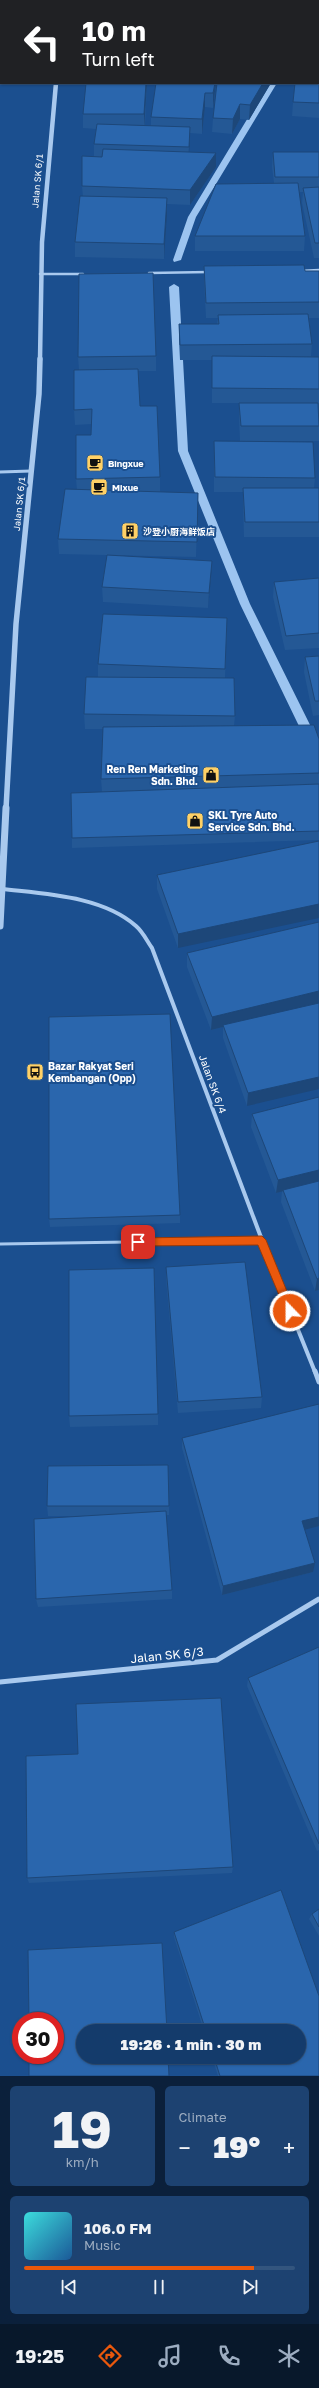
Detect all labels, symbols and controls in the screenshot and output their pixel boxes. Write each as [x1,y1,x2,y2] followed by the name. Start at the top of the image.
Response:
[82,14,146,47] text: 10 m
[16,16,68,68] icon: left
[82,48,155,70] text: Turn left
[29,153,45,208] street label: Jalan SK 6/1
[85,453,105,473] cafe icon: Bingxue
[108,458,144,469] place label: Bingxue
[11,476,27,532] street label: Jalan SK 6/1
[89,477,109,497] cafe icon: Mixue
[112,482,139,493] place label: Mixue
[120,521,140,541] building icon: 沙登小厨海鲜饭店
[143,526,215,537] place label: 沙登小厨海鲜饭店
[107,763,198,787] place label: Ren Ren Marketing Sdn. Bhd.
[201,765,221,785] shop icon: Ren Ren Marketing Sdn. Bhd.
[208,809,295,833] place label: SKL Tyre Auto Service Sdn. Bhd.
[185,811,205,831] shop icon: SKL Tyre Auto Service Sdn. Bhd.
[197,1053,229,1115] street label: Jalan SK 6/4
[48,1060,136,1084] place label: Bazar Rakyat Seri Kembangan (Opp)
[25,1062,45,1082] bus stop icon: Bazar Rakyat Seri Kembangan (Opp)
[121,1225,155,1259] pin
[127,1231,149,1253] icon: arrive
[269,1290,311,1332] position arrow
[130,1644,204,1666] street label: Jalan SK 6/3
[12,2012,64,2064] speed limit sign: 30
[121,2035,261,2053] text: 19:26 · 1 min · 30 m
[52,2097,112,2159] text: 19
[179,2109,226,2125] text: Climate
[213,2129,260,2165] text: 19°
[179,2134,191,2161] text: −
[283,2134,295,2161] text: +
[66,2154,99,2170] text: km/h
[84,2219,152,2237] text: 106.0 FM
[84,2237,121,2253] text: Music
[58,2276,80,2298] icon: previous
[148,2276,170,2298] icon: pause
[239,2276,261,2298] icon: next
[96,2342,124,2370] icon: directions
[156,2342,184,2370] icon: music
[215,2342,243,2370] icon: phone
[275,2342,303,2370] icon: climate
[16,2345,64,2367] text: 19:25

